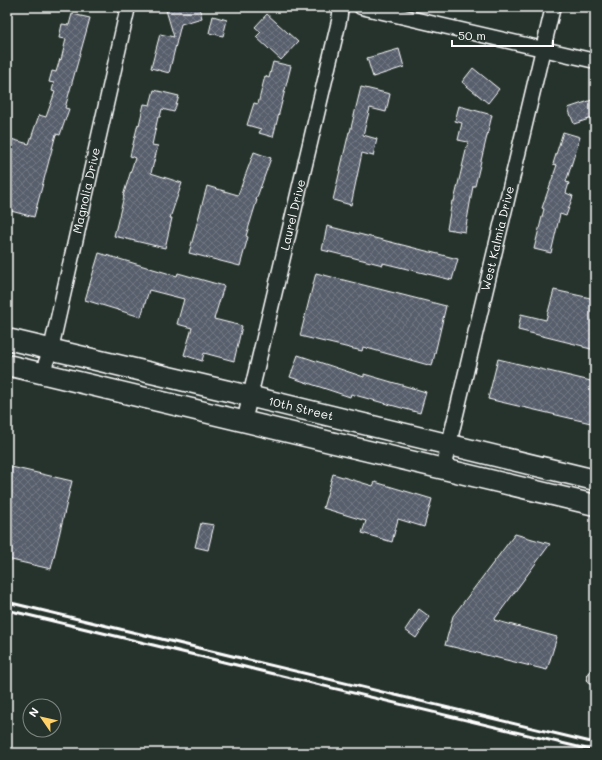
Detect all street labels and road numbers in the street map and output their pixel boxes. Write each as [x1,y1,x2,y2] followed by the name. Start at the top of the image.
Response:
[68,146,103,235] street label: Magnolia Drive
[276,177,308,252] street label: Laurel Drive
[477,184,517,292] street label: West Kalmia Drive
[267,392,335,423] street label: 10th Street

